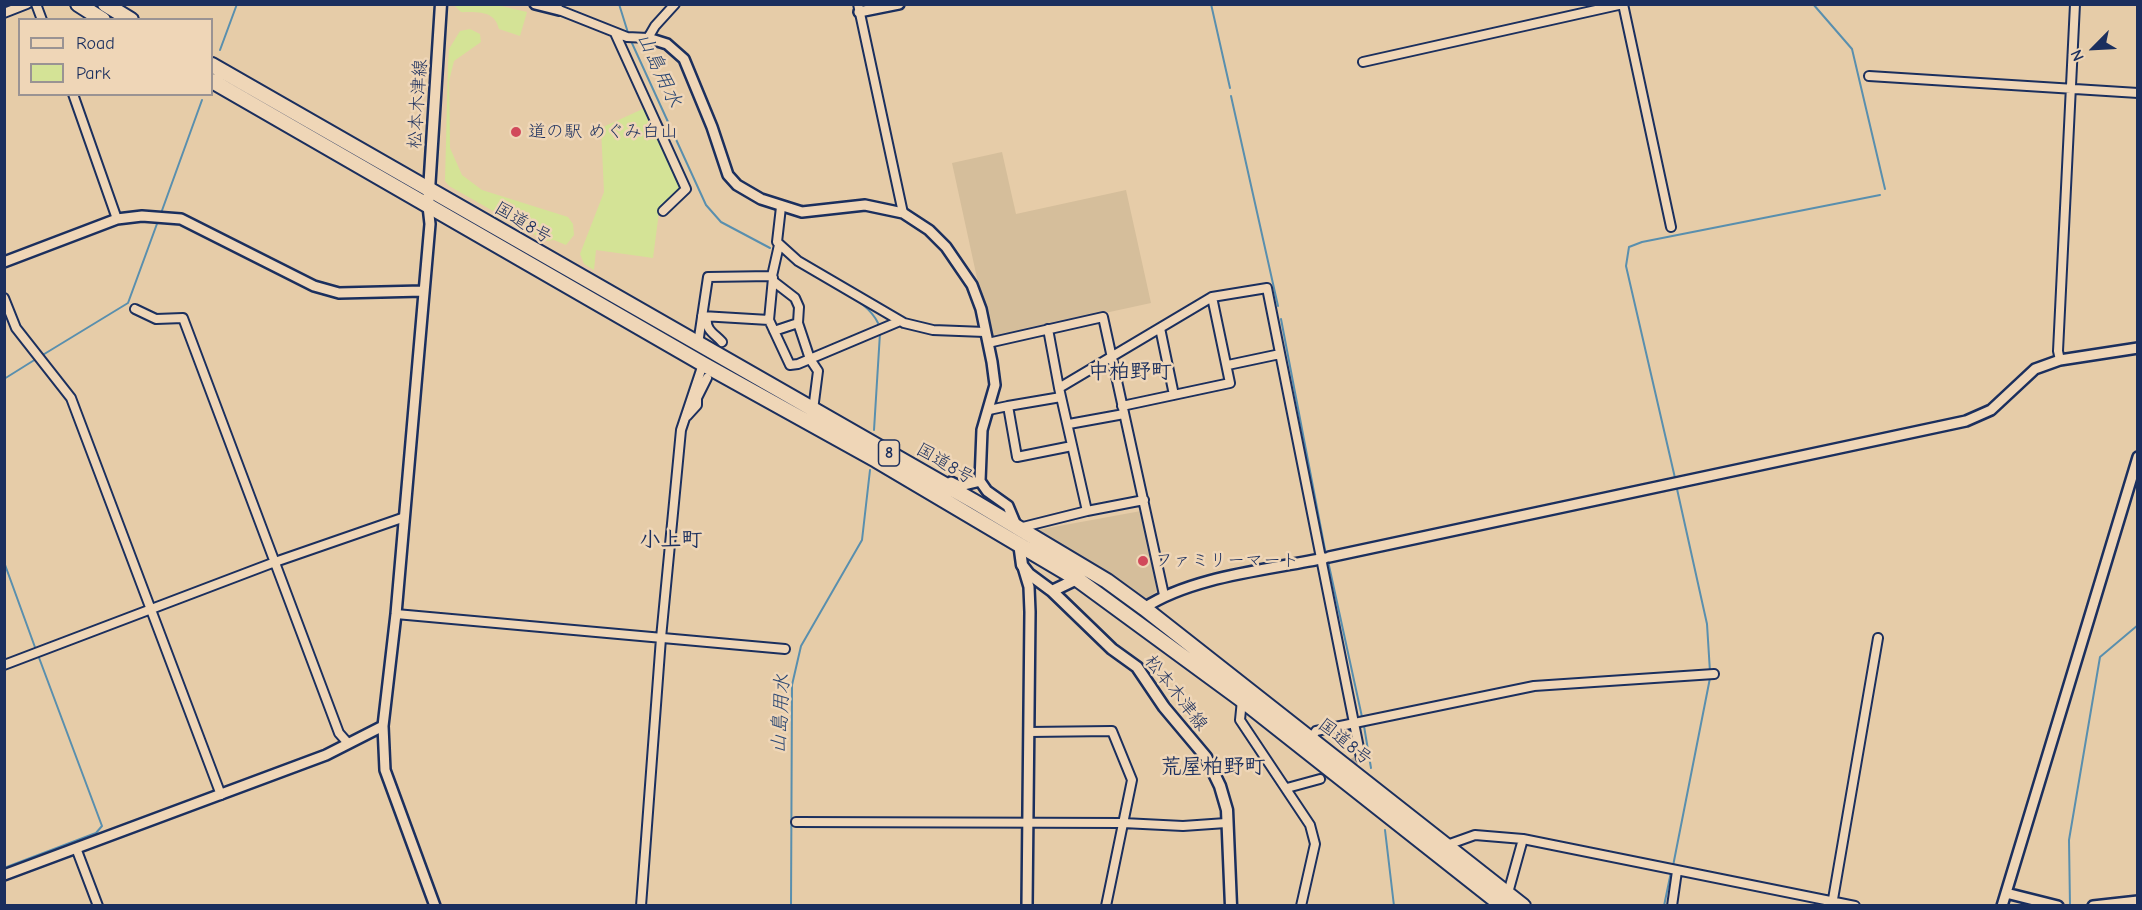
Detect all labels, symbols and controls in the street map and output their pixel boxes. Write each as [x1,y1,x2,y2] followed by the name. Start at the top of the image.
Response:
[18,18,213,96] legend
[2064,18,2124,78] north arrow
[631,29,687,111] water label: 山島用水
[76,33,115,54] text: Road
[2067,47,2088,64] text: N
[404,58,432,150] street label: 松本木津線
[76,63,110,84] text: Park
[528,121,678,143] place label: 道の駅 めぐみ白山
[509,125,523,139] marker: 道の駅 めぐみ白山
[490,197,556,249] street label: 国道8号
[1088,359,1172,385] district label: 中柏野町
[912,439,978,489] street label: 国道8号
[878,440,900,466] road number: 8
[640,527,702,553] district label: 小上町
[1155,550,1299,572] place label: ファミリーマート
[1136,554,1150,568] marker: ファミリーマート
[1140,651,1212,735] street label: 松本木津線
[767,673,795,755] water label: 山島用水
[1313,714,1377,770] street label: 国道8号
[1161,754,1265,780] district label: 荒屋柏野町

